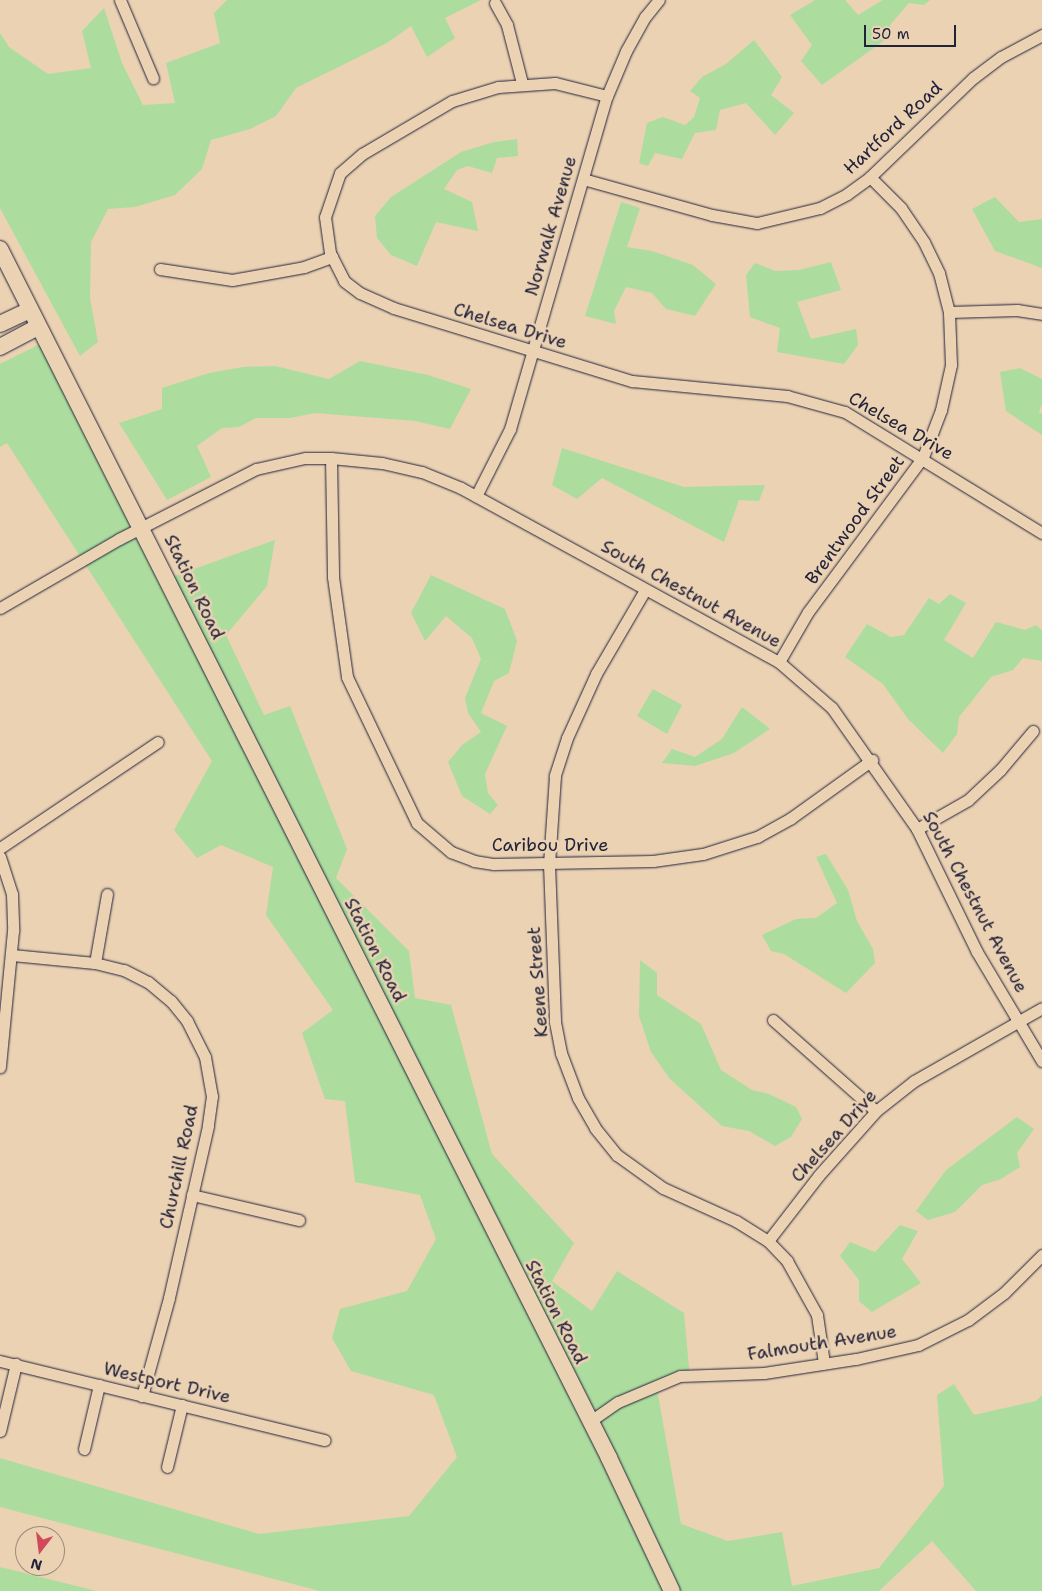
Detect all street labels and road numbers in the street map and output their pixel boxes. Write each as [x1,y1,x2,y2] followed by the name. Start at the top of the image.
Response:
[839,77,947,179] street label: Hartford Road
[521,154,581,298] street label: Norwalk Avenue
[451,299,569,353] street label: Chelsea Drive
[845,387,957,465] street label: Chelsea Drive
[801,451,909,589] street label: Brentwood Street
[159,531,229,643] street label: Station Road
[597,535,785,653] street label: South Chestnut Avenue
[918,808,1032,996] street label: South Chestnut Avenue
[492,834,608,856] street label: Caribou Drive
[340,894,410,1006] street label: Station Road
[523,926,553,1038] street label: Keene Street
[787,1085,881,1187] street label: Chelsea Drive
[155,1103,203,1231] street label: Churchill Road
[521,1256,591,1368] street label: Station Road
[746,1321,898,1365] street label: Falmouth Avenue
[101,1358,233,1408] street label: Westport Drive

